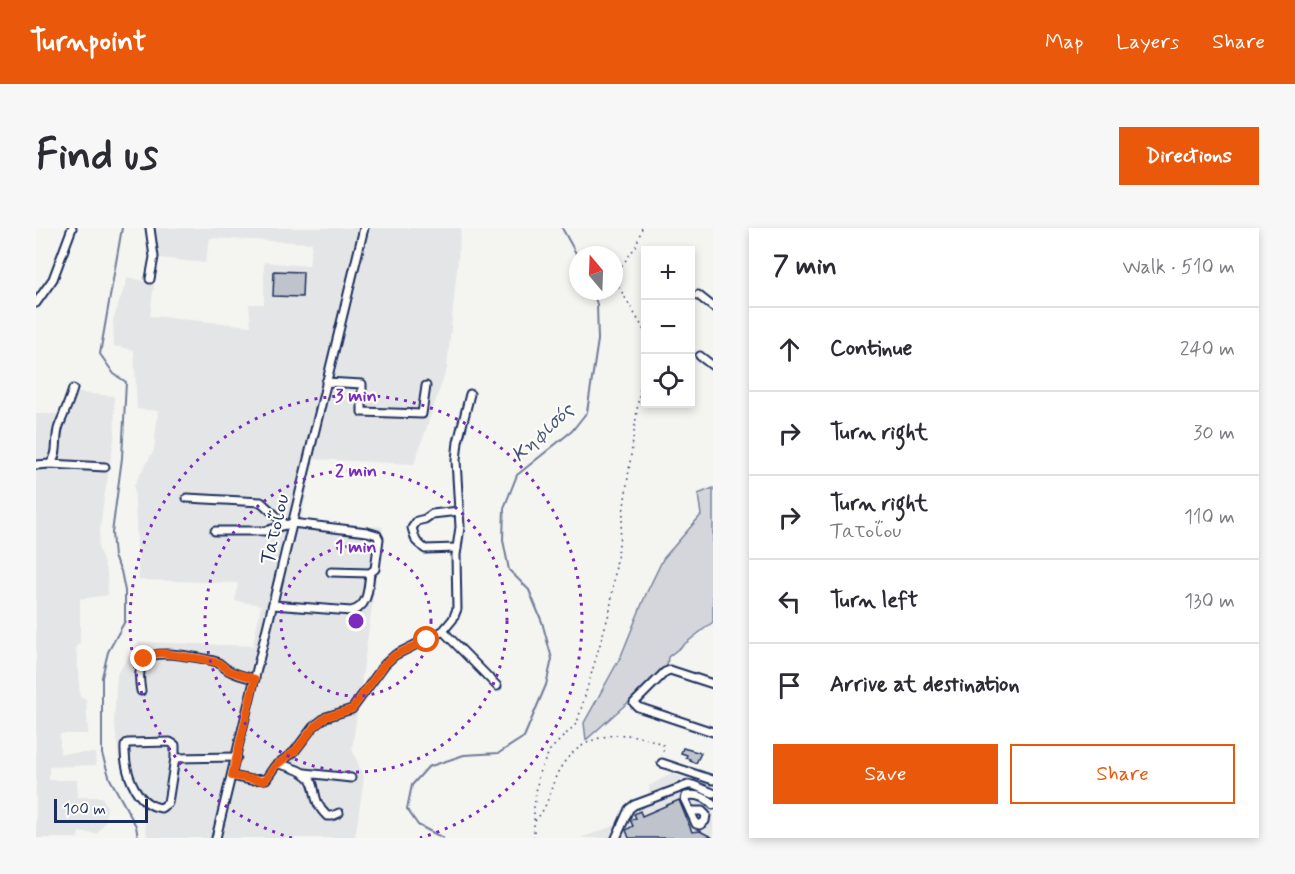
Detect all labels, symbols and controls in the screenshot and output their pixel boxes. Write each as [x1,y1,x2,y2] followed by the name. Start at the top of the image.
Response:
[30,24,146,61] text: Turnpoint
[1045,28,1083,56] text: Map
[1116,28,1179,56] text: Layers
[1212,28,1265,56] text: Share
[1119,127,1259,185] button: Directions
[36,129,158,184] text: Find us
[569,246,623,300] north arrow
[641,246,695,408] map controls
[641,246,695,300] button: +
[773,250,837,284] text: 7 min
[1122,254,1235,281] text: Walk · 510 m
[641,300,695,354] button: −
[773,333,806,366] icon: ahead
[830,335,912,363] text: Continue
[1180,336,1235,363] text: 240 m
[641,354,695,408] button: locate
[335,384,377,408] text: 3 min
[506,396,581,469] water label: Κηφισός
[773,417,806,450] icon: right
[830,419,928,447] text: Turn right
[1193,420,1235,447] text: 30 m
[335,459,377,483] text: 2 min
[830,490,928,518] text: Turn right
[254,492,297,567] street label: Τατοΐου
[773,501,806,534] icon: right
[1184,504,1235,531] text: 110 m
[830,518,901,545] text: Τατοΐου
[335,535,377,559] text: 1 min
[773,585,806,618] icon: left
[830,587,918,615] text: Turn left
[1184,588,1235,615] text: 130 m
[346,611,366,631] centre of rings
[413,626,439,652] route start
[130,645,156,671] route end
[773,669,806,702] icon: arrive
[830,671,1020,699] text: Arrive at destination
[773,744,998,804] button: Save
[1010,744,1235,804] button: Share
[54,796,148,824] scale bar
[63,799,106,820] text: 100 m

